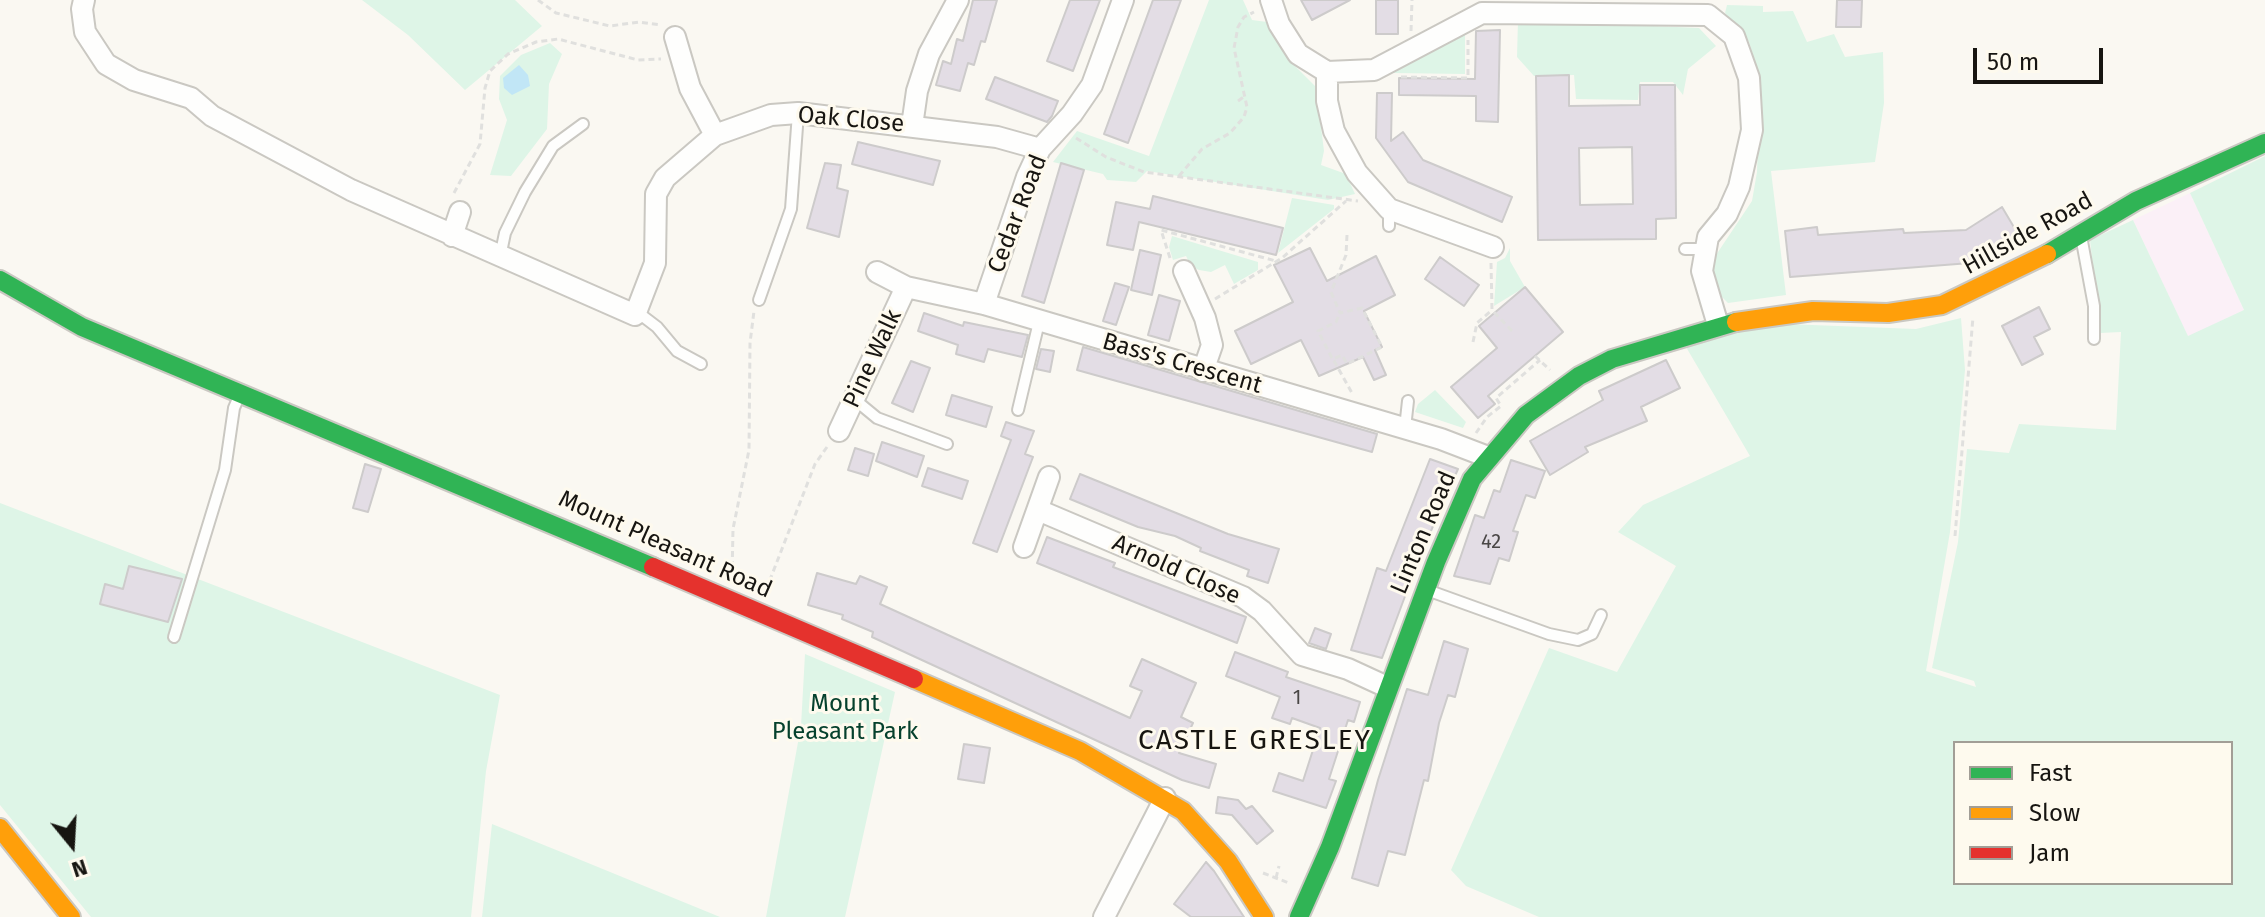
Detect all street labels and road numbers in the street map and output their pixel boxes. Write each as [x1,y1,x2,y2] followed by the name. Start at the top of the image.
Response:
[797,101,905,139] street label: Oak Close
[982,151,1054,277] street label: Cedar Road
[1958,186,2098,282] street label: Hillside Road
[838,305,908,413] street label: Pine Walk
[1099,327,1265,401] street label: Bass's Crescent
[1385,467,1463,599] street label: Linton Road
[554,485,776,605] street label: Mount Pleasant Road
[1108,529,1244,611] street label: Arnold Close

